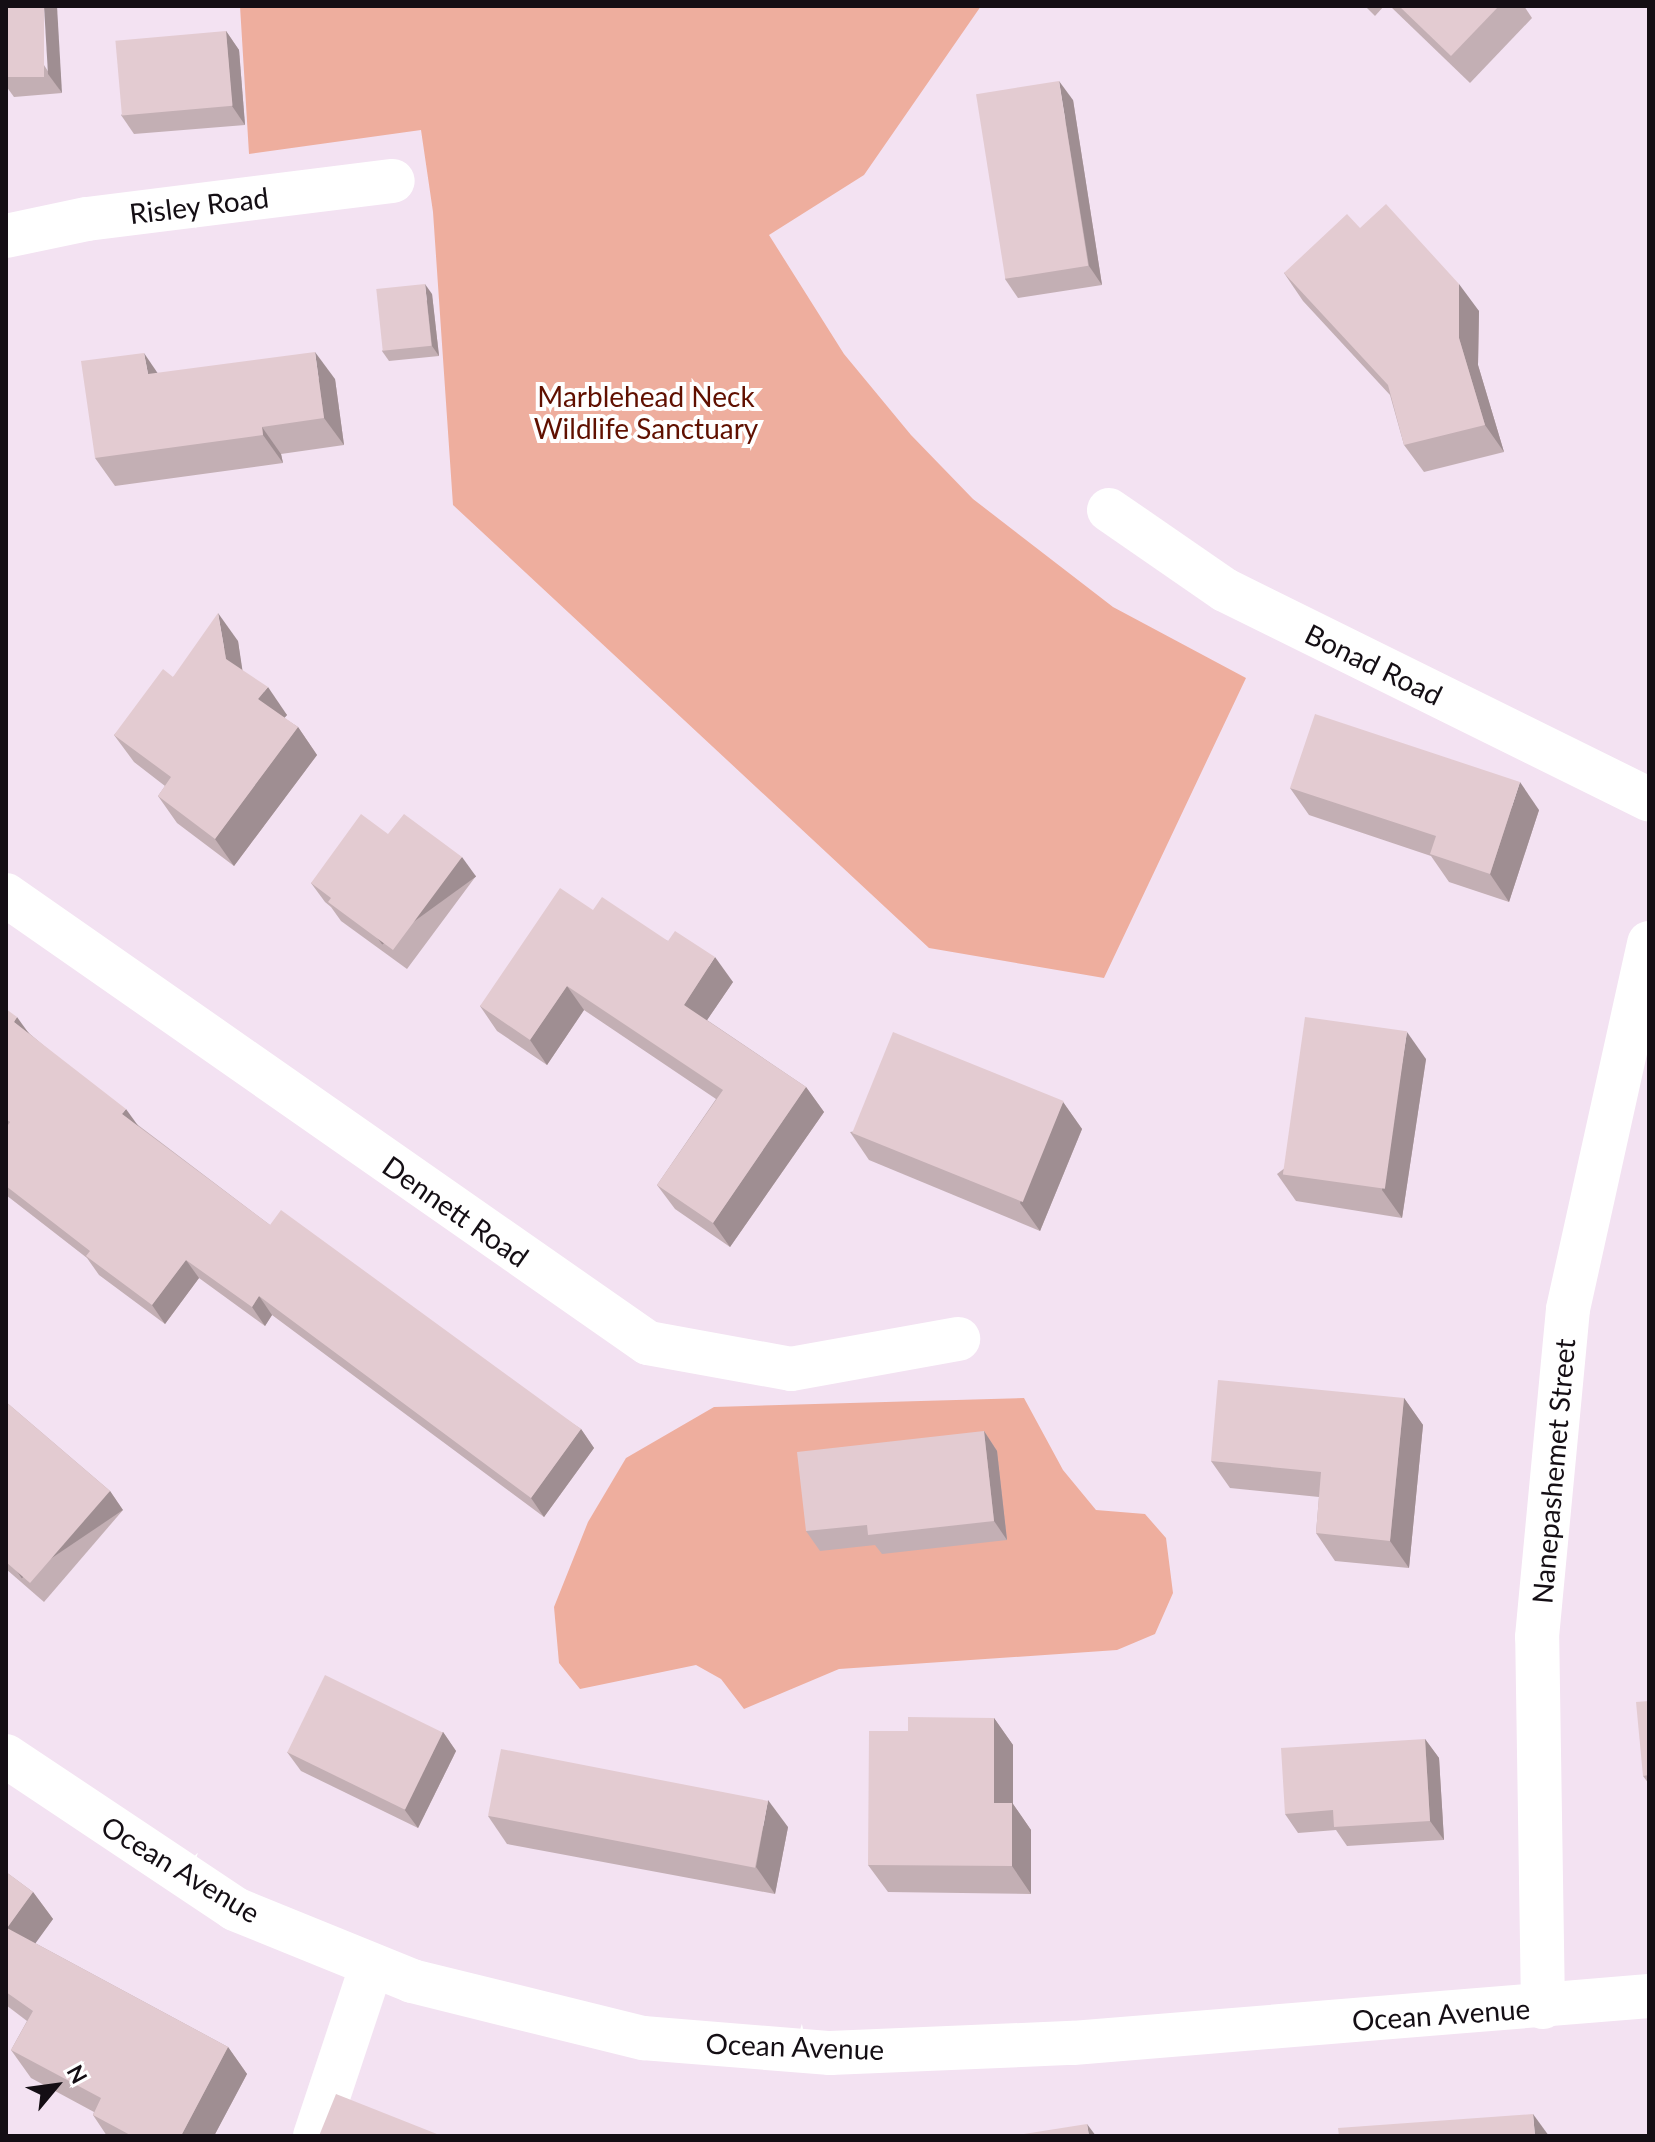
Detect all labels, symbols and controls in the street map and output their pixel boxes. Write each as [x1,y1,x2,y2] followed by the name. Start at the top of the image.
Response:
[127,180,271,230] street label: Risley Road
[534,379,758,445] park label: Marblehead Neck Wildlife Sanctuary
[1300,616,1448,712] street label: Bonad Road
[377,1148,535,1274] street label: Dennett Road
[1525,1337,1581,1605] street label: Nanepashemet Street
[95,1808,267,1930] street label: Ocean Avenue
[1350,1991,1532,2037] street label: Ocean Avenue
[705,2026,885,2066] street label: Ocean Avenue
[16,2046,96,2126] north arrow
[62,2060,93,2088] text: N

